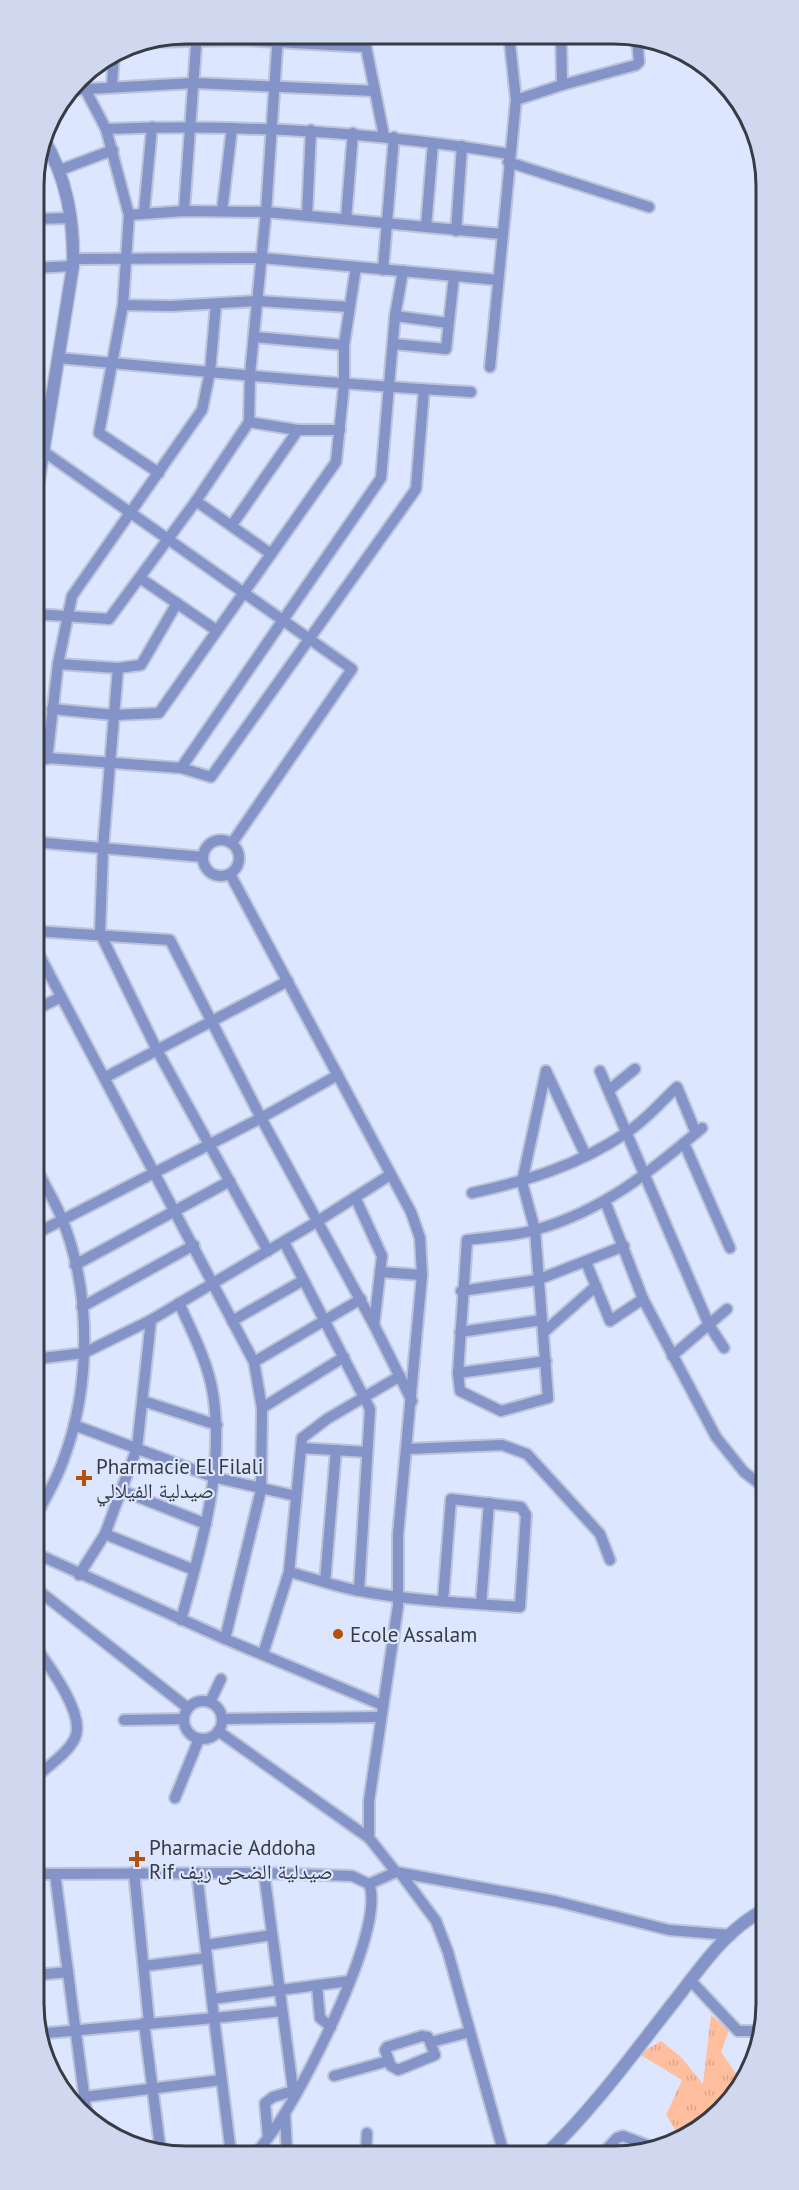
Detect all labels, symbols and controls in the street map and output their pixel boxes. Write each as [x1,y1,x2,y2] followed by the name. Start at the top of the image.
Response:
[96,1453,263,1507] place label: Pharmacie El Filali صيدلية الفيلالي
[77,1471,91,1485] marker: Pharmacie El Filali صيدلية الفيلالي
[350,1621,477,1648] place label: Ecole Assalam
[331,1627,345,1641] marker: Ecole Assalam
[149,1834,333,1885] place label: Pharmacie Addoha Rif صيدلية الضحى ريف
[130,1852,144,1866] marker: Pharmacie Addoha Rif صيدلية الضحى ريف

